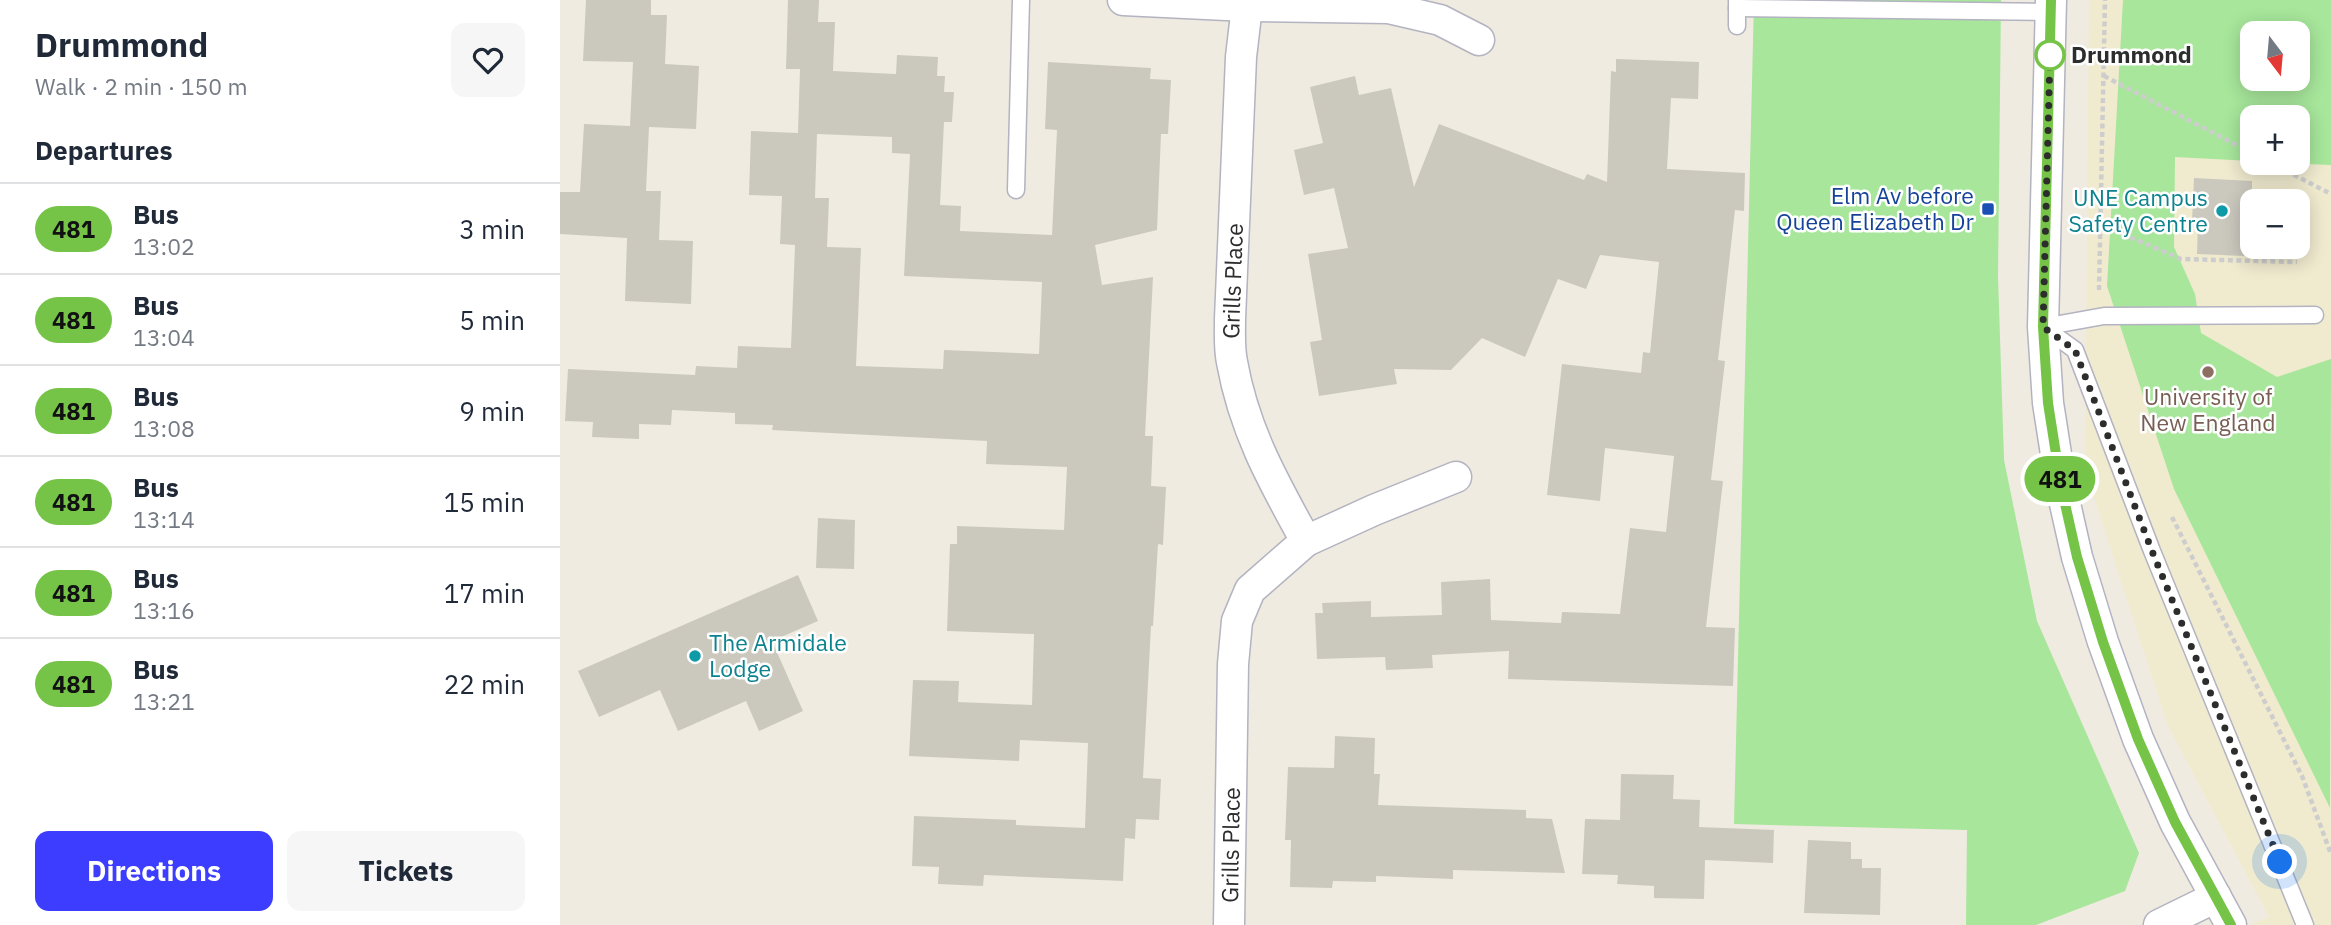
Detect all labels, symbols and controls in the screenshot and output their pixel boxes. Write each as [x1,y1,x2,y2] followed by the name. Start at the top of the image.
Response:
[2240,21,2310,91] north arrow
[2240,21,2310,259] map controls
[35,23,208,66] text: Drummond
[451,23,525,97] button: heart
[2071,39,2192,69] place label: Drummond
[2035,40,2065,70] marker: Drummond
[35,71,248,101] text: Walk · 2 min · 150 m
[2240,105,2310,175] button: +
[35,133,173,167] text: Departures
[1776,180,1975,236] place label: Elm Av before Queen Elizabeth Dr
[2068,182,2208,238] place label: UNE Campus Safety Centre
[2240,189,2310,259] button: −
[133,197,179,231] text: Bus
[1980,201,1996,217] marker: Elm Av before Queen Elizabeth Dr
[2214,203,2230,219] marker: UNE Campus Safety Centre
[459,212,525,246] text: 3 min
[52,213,95,245] text: 481
[1215,223,1249,339] street label: Grills Place
[133,231,195,261] text: 13:02
[133,288,179,322] text: Bus
[459,303,525,337] text: 5 min
[52,304,95,336] text: 481
[133,322,195,352] text: 13:04
[2200,364,2216,380] marker: University of New England
[133,379,179,413] text: Bus
[2140,381,2276,437] place label: University of New England
[459,394,525,428] text: 9 min
[52,395,95,427] text: 481
[133,413,195,443] text: 13:08
[2020,456,2100,502] line badge: 481
[2038,463,2082,495] text: 481
[133,470,179,504] text: Bus
[444,485,525,519] text: 15 min
[52,486,95,518] text: 481
[133,504,195,534] text: 13:14
[133,561,179,595] text: Bus
[444,576,525,610] text: 17 min
[52,577,95,609] text: 481
[133,595,195,625] text: 13:16
[709,627,847,683] place label: The Armidale Lodge
[687,648,703,664] marker: The Armidale Lodge
[133,652,179,686] text: Bus
[444,667,525,701] text: 22 min
[52,668,95,700] text: 481
[133,686,195,716] text: 13:21
[1214,787,1246,903] street label: Grills Place
[35,831,273,911] button: Directions
[287,831,525,911] button: Tickets
[2262,844,2297,879] your location

